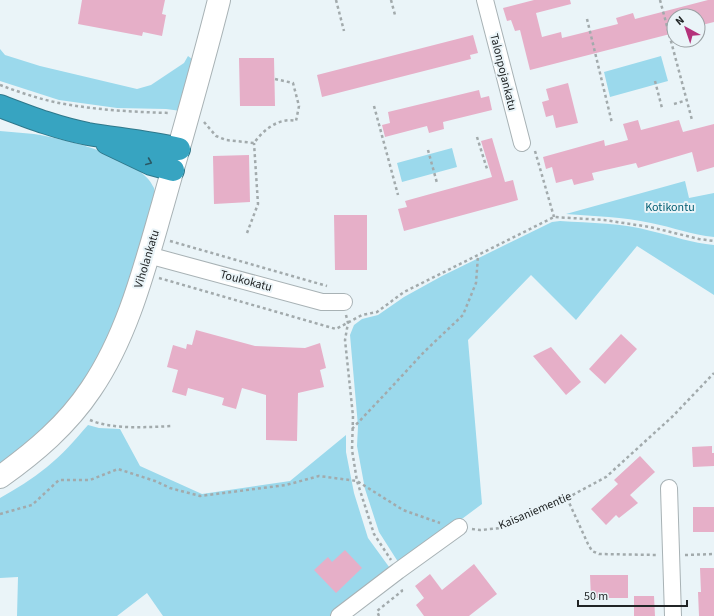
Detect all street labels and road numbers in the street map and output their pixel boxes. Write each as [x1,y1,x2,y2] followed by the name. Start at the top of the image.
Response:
[485,32,521,112] street label: Talonpojankatu
[130,228,164,290] street label: Viholankatu
[218,266,274,296] street label: Toukokatu
[496,488,574,534] street label: Kaisaniementie

